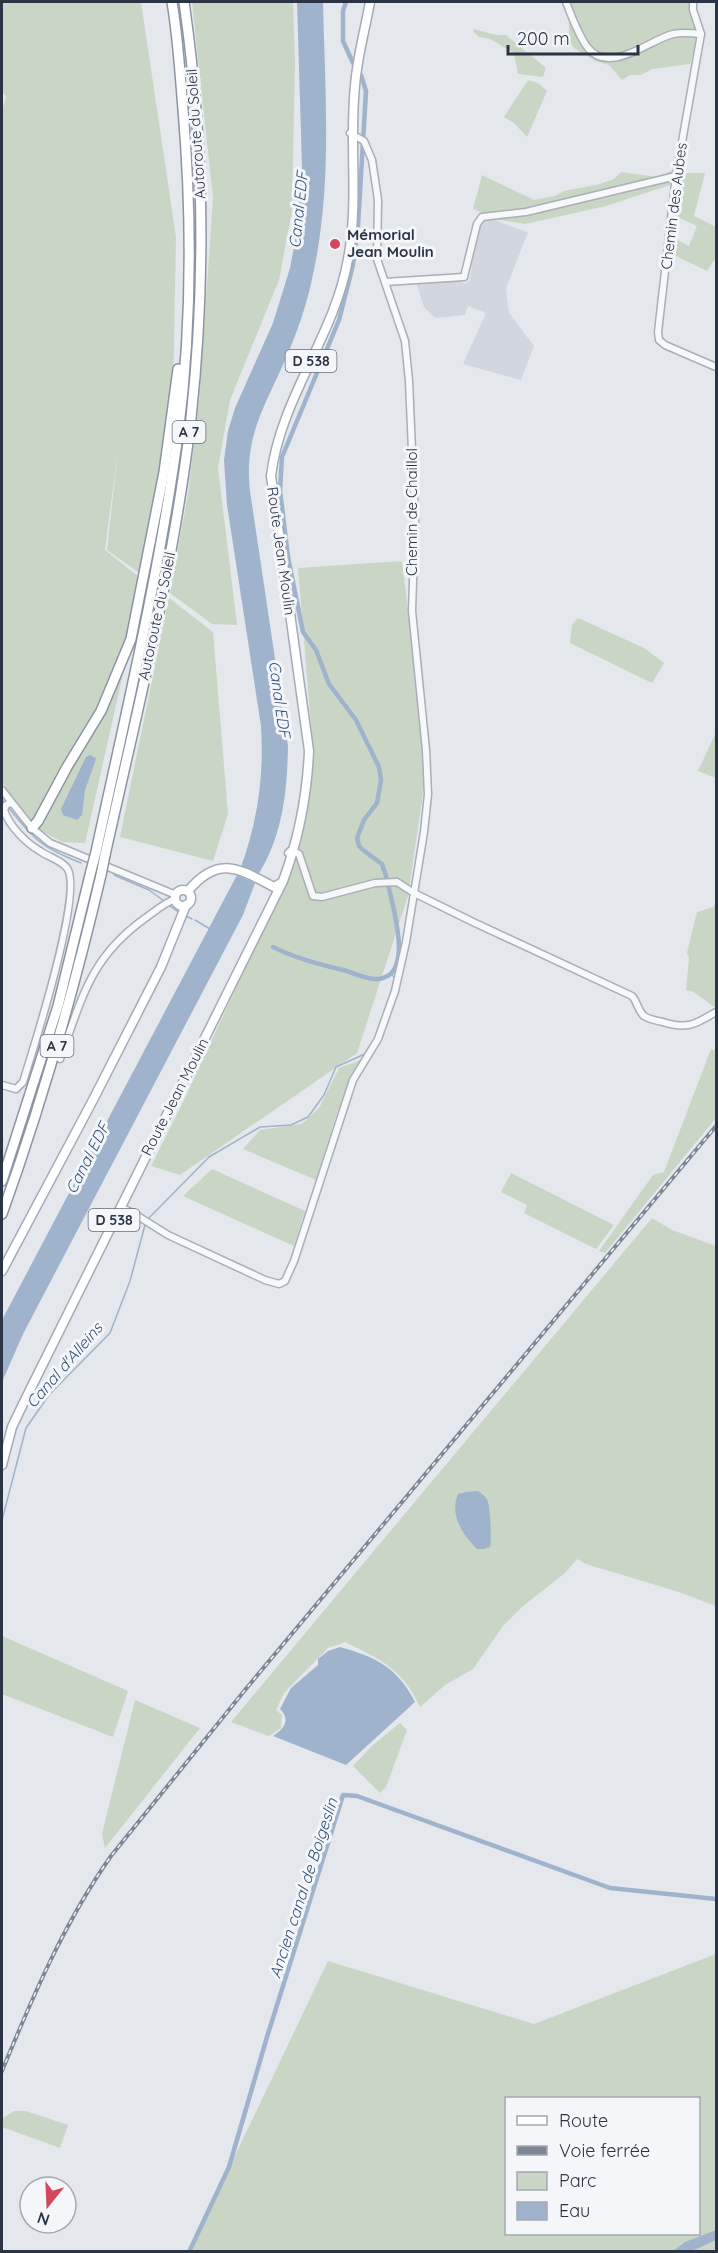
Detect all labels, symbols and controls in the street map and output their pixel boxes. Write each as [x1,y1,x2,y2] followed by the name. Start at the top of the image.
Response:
[508,18,638,56] scale bar
[517,27,570,50] text: 200 m
[181,68,210,200] street label: Autoroute du Soleil
[656,141,691,271] street label: Chemin des Aubes
[284,168,312,249] water label: Canal EDF
[347,225,434,261] place label: Mémorial Jean Moulin
[328,237,342,251] marker: Mémorial Jean Moulin
[286,350,336,372] road number: D 538
[172,421,206,443] road number: A 7
[402,448,421,576] street label: Chemin de Chaillol
[263,486,300,616] street label: Route Jean Moulin
[134,550,179,682] street label: Autoroute du Soleil
[265,660,296,741] water label: Canal EDF
[40,1035,74,1057] road number: A 7
[137,1035,212,1159] street label: Route Jean Moulin
[61,1117,115,1197] water label: Canal EDF
[88,1209,140,1231] road number: D 538
[21,1317,108,1412] water label: Canal d'Alleins
[264,1795,342,1981] water label: Ancien canal de Boigeslin
[505,2097,700,2235] legend
[559,2109,608,2132] text: Route
[559,2139,650,2162] text: Voie ferrée
[559,2169,596,2192] text: Parc
[18,2175,78,2235] north arrow
[559,2199,590,2222] text: Eau
[35,2208,52,2231] text: N

